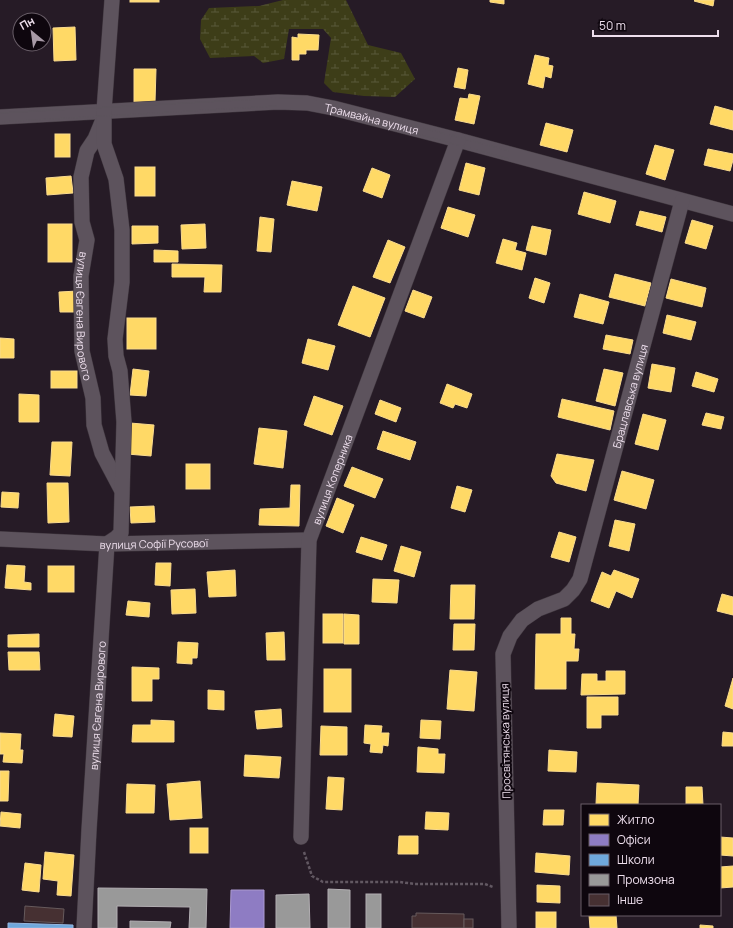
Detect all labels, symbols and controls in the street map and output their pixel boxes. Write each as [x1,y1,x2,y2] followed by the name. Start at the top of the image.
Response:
[12,12,52,52] north arrow
[593,12,718,38] scale bar
[17,13,37,33] text: Пн
[599,17,626,34] text: 50 m
[324,99,420,137] street label: Трамвайна вулиця
[73,251,96,382] street label: вулиця Євгена Вирового
[608,342,651,450] street label: Брацлавська вулиця
[308,432,355,526] street label: вулиця Коперника
[99,534,209,552] street label: вулиця Софії Русової
[85,640,108,770] street label: вулиця Євгена Вирового
[496,683,514,799] street label: Просвітянська вулиця
[581,804,721,916] legend
[617,811,654,828] text: Житло
[617,831,651,848] text: Офіси
[617,851,655,868] text: Школи
[617,871,675,888] text: Промзона
[617,891,643,908] text: Інше

